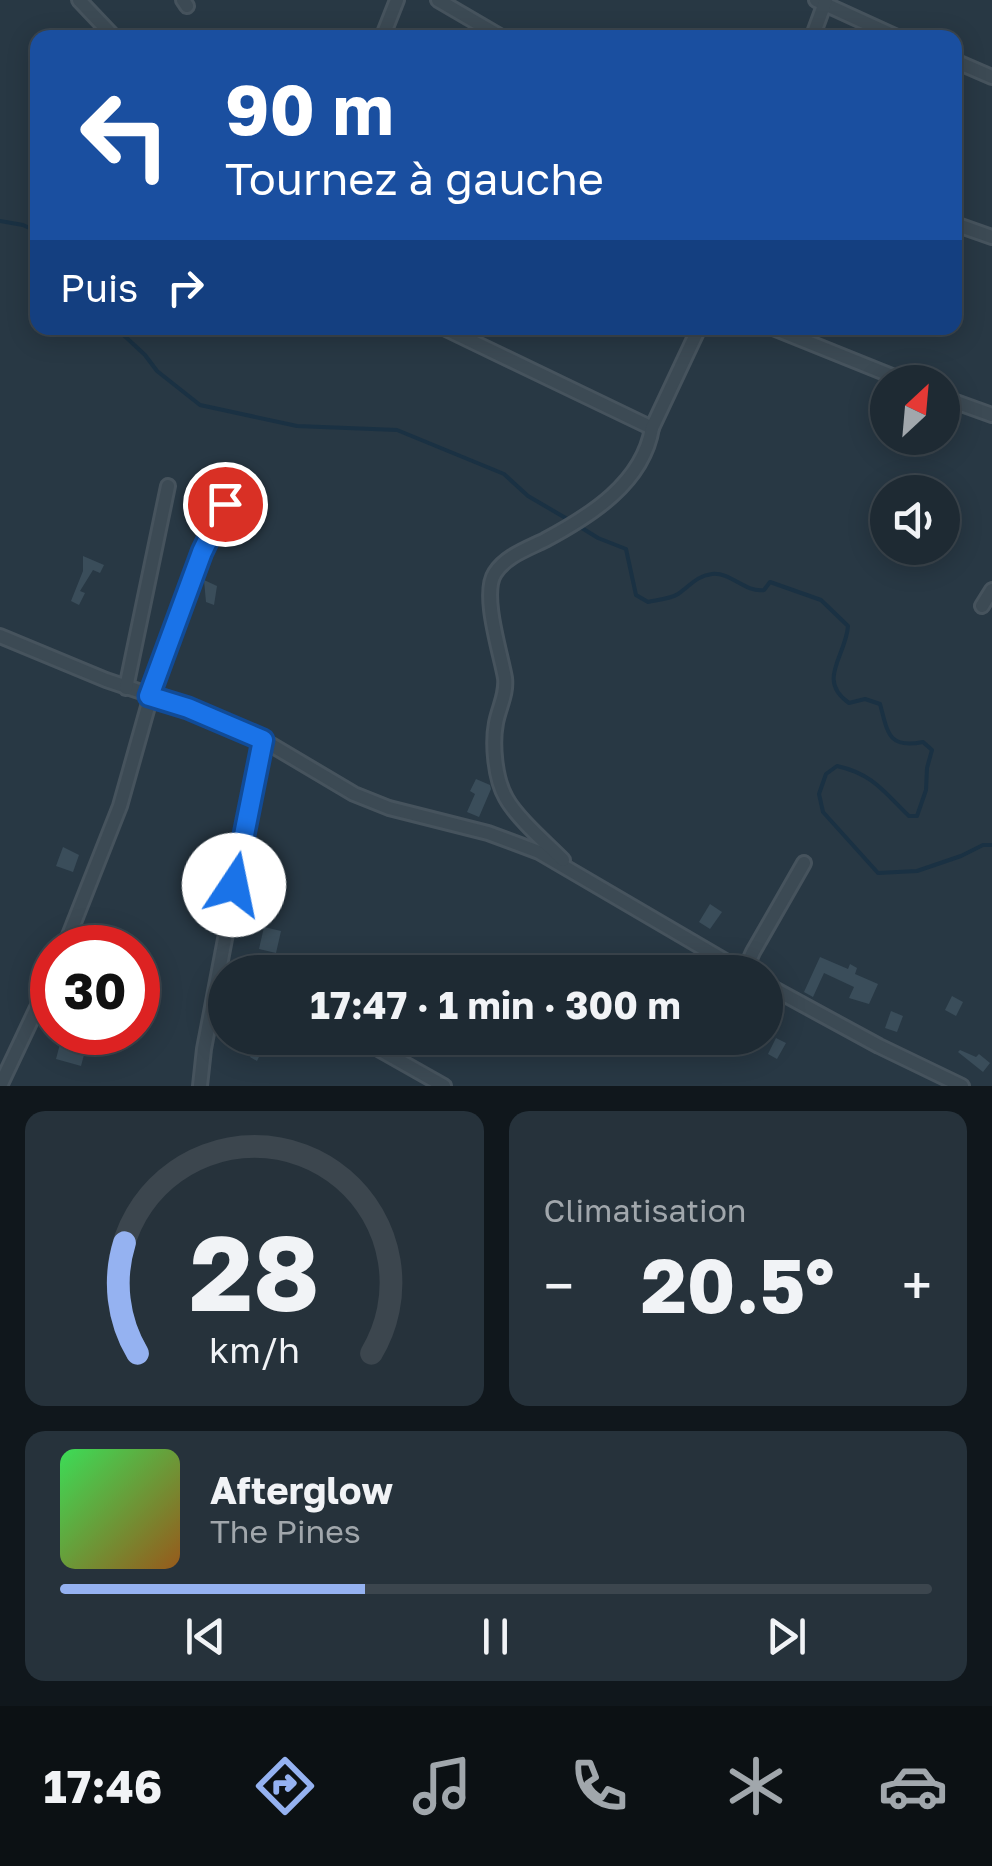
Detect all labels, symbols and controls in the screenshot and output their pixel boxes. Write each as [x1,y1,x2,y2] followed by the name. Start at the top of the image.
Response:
[225,66,394,150] text: 90 m
[60,70,190,200] icon: left
[225,151,604,205] text: Tournez à gauche
[158,260,213,315] icon: right
[60,265,138,310] text: Puis
[870,365,960,455] north arrow
[870,365,960,565] map controls
[183,462,268,547] pin
[870,475,960,565] button: sound
[198,477,253,532] icon: arrive
[182,833,286,937] position arrow
[30,925,160,1055] speed limit sign: 30
[310,982,681,1027] text: 17:47 · 1 min · 300 m
[544,1191,747,1229] text: Climatisation
[189,1209,319,1334] text: 28
[641,1239,835,1330] text: 20.5°
[544,1252,574,1318] text: −
[902,1252,932,1318] text: +
[209,1328,300,1371] text: km/h
[210,1467,393,1512] text: Afterglow
[210,1512,361,1550] text: The Pines
[178,1609,233,1664] icon: previous
[468,1609,523,1664] icon: pause
[759,1609,814,1664] icon: next
[250,1751,320,1821] icon: directions
[407,1751,477,1821] icon: music
[564,1751,634,1821] icon: phone
[721,1751,791,1821] icon: climate
[878,1751,948,1821] icon: car
[44,1759,162,1813] text: 17:46

